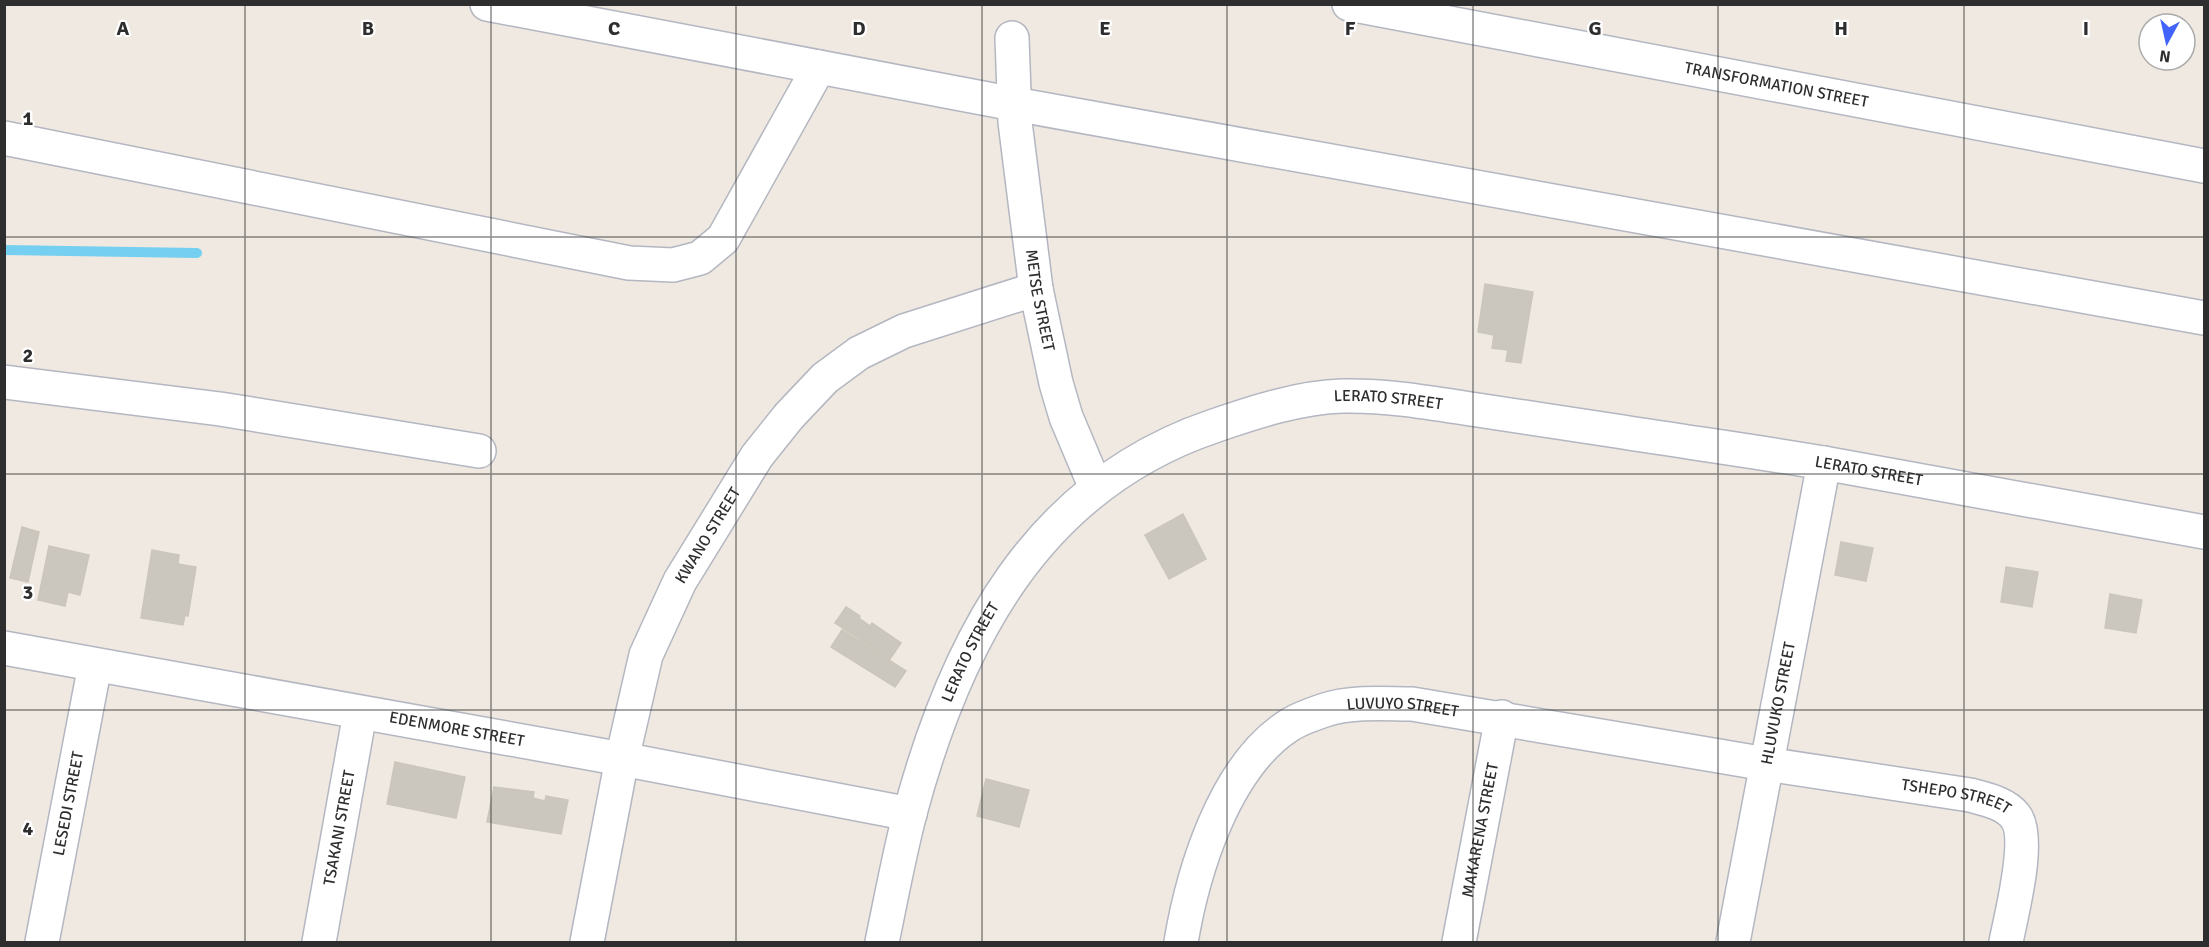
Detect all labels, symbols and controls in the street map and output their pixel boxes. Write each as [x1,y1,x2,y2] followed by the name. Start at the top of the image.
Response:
[2137,12,2197,72] north arrow
[117,16,130,41] text: A
[362,16,374,41] text: B
[608,16,620,41] text: C
[852,16,866,41] text: D
[1099,16,1111,41] text: E
[1345,16,1356,41] text: F
[1588,16,1602,41] text: G
[1834,16,1848,41] text: H
[2083,16,2089,41] text: I
[2158,45,2172,67] text: N
[1683,58,1870,112] street label: TRANSFORMATION STREET
[23,106,34,131] text: 1
[1021,248,1059,353] street label: METSE STREET
[23,343,33,368] text: 2
[1333,386,1444,414] street label: LERATO STREET
[1813,452,1924,490] street label: LERATO STREET
[671,484,745,587] street label: KWANO STREET
[23,580,33,605] text: 3
[937,599,1004,705] street label: LERATO STREET
[1757,640,1800,766] street label: HLUVUKO STREET
[1346,693,1460,722] street label: LUVUYO STREET
[388,707,526,751] street label: EDENMORE STREET
[49,750,88,857] street label: LESEDI STREET
[1458,761,1503,899] street label: MAKARENA STREET
[319,768,360,887] street label: TSAKANI STREET
[1900,775,2015,819] street label: TSHEPO STREET
[23,816,34,841] text: 4

